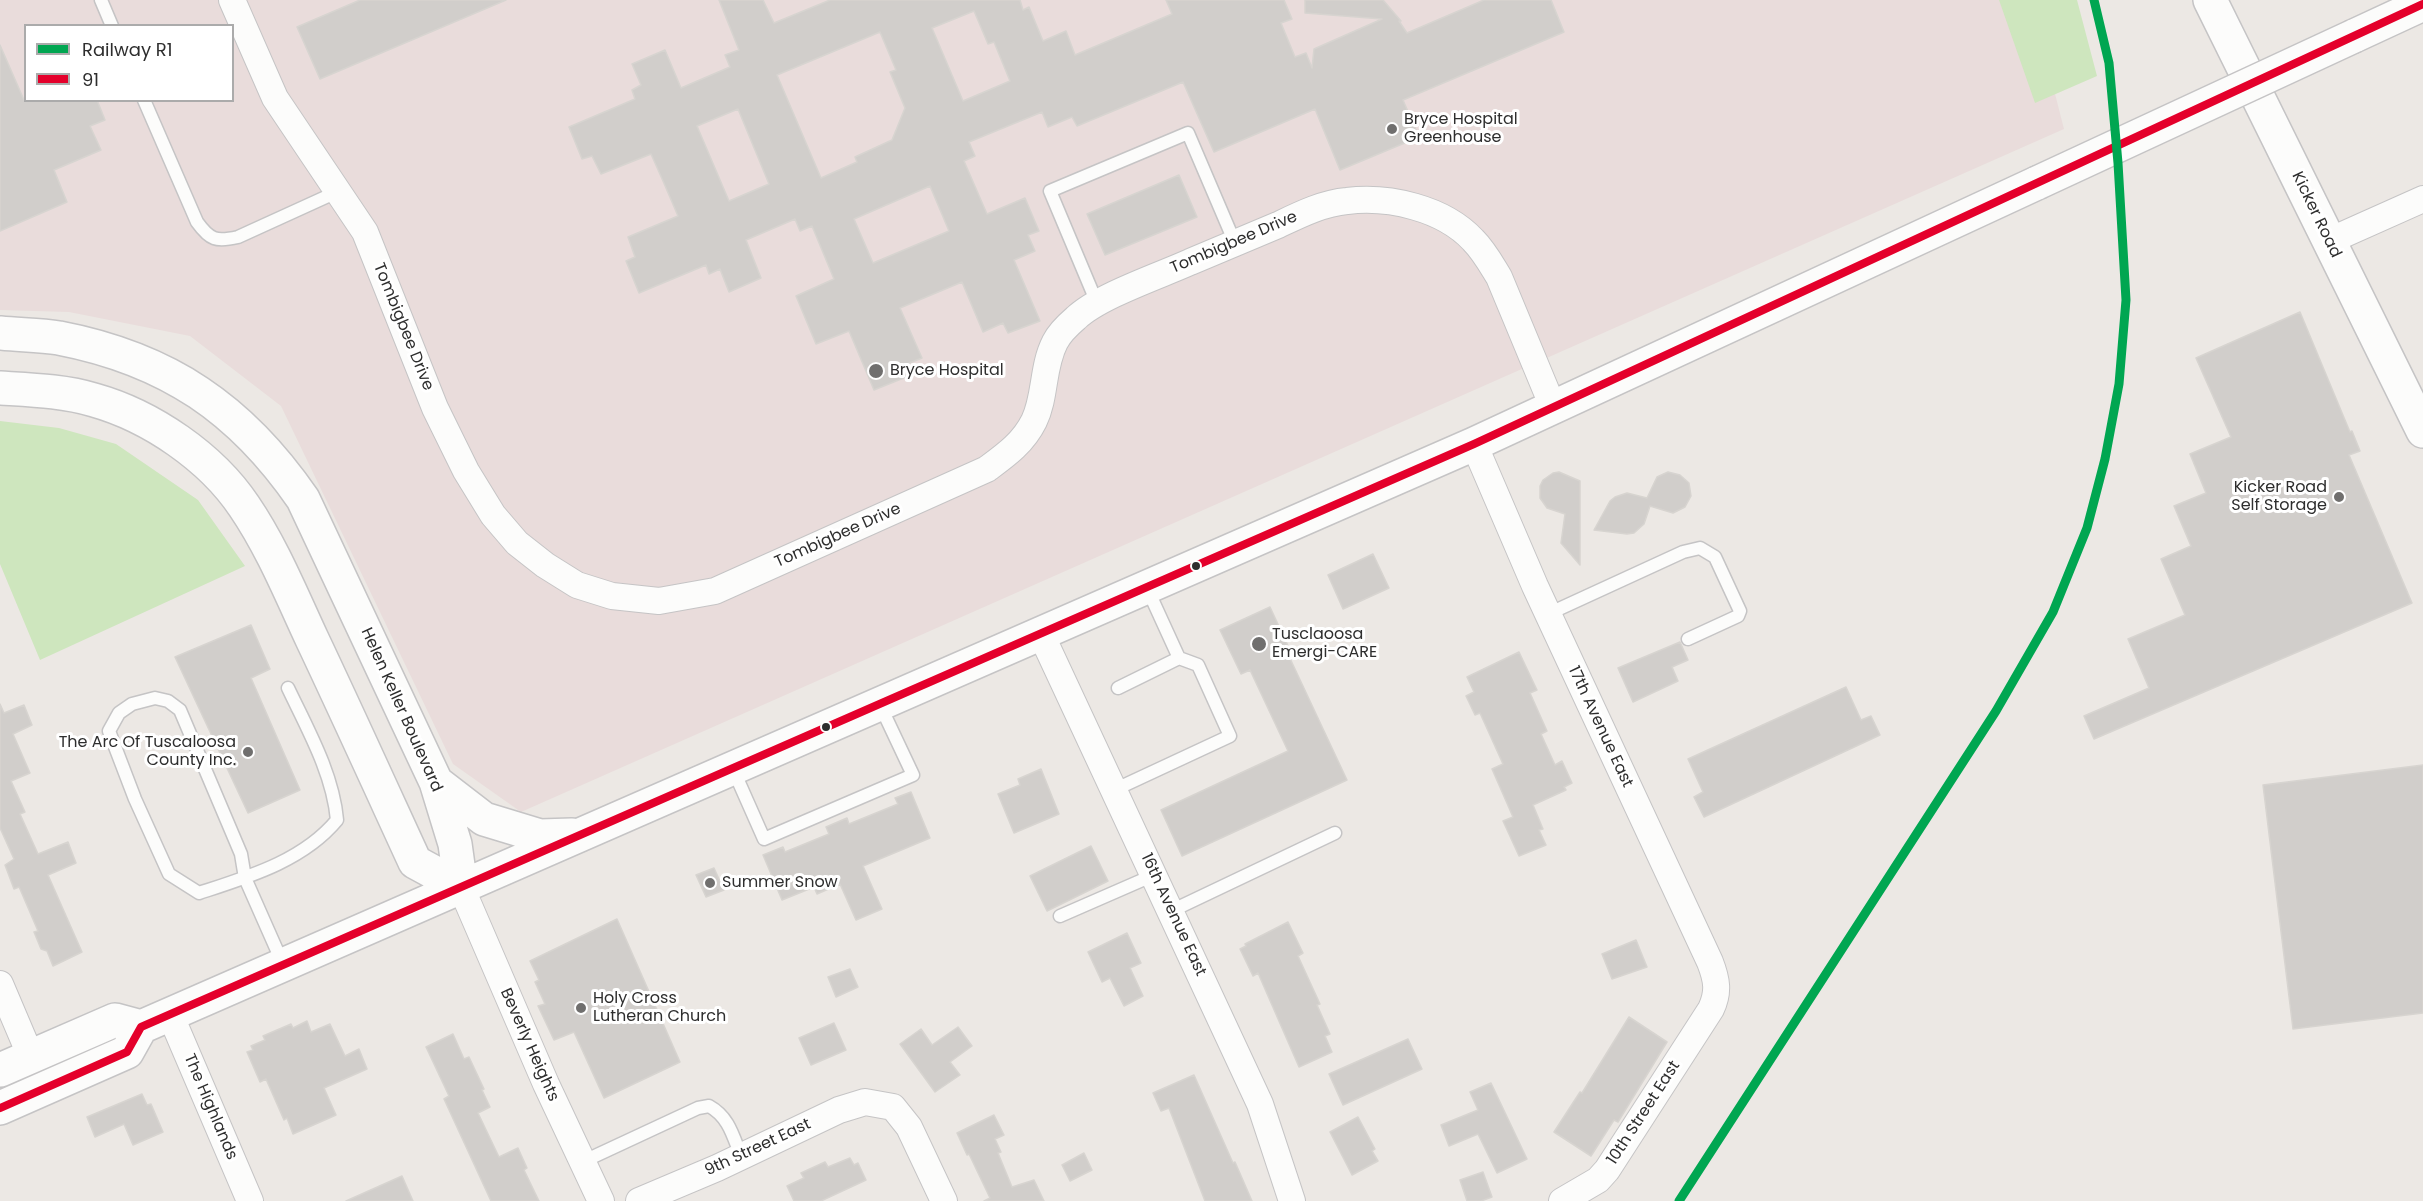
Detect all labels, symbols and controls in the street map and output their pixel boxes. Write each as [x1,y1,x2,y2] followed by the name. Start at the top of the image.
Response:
[24,24,234,102] legend
[82,37,173,62] text: Railway R1
[82,67,99,92] text: 91
[1404,110,1518,148] place label: Bryce Hospital Greenhouse
[1385,122,1399,136] marker: Bryce Hospital Greenhouse
[2287,169,2345,261] street label: Kicker Road
[1168,208,1300,278] street label: Tombigbee Drive
[369,260,437,394] street label: Tombigbee Drive
[890,361,1004,381] place label: Bryce Hospital
[867,362,885,380] marker: Bryce Hospital
[2231,478,2327,516] place label: Kicker Road Self Storage
[2332,490,2346,504] marker: Kicker Road Self Storage
[772,500,904,572] street label: Tombigbee Drive
[1190,560,1202,572] unlabelled marker
[356,625,446,795] street label: Helen Keller Boulevard
[1272,625,1377,663] place label: Tusclaoosa Emergi-CARE
[1250,635,1268,653] marker: Tusclaoosa Emergi-CARE
[1563,663,1637,791] street label: 17th Avenue East
[820,721,832,733] unlabelled marker
[59,733,236,771] place label: The Arc Of Tuscaloosa County Inc.
[241,745,255,759] marker: The Arc Of Tuscaloosa County Inc.
[1136,851,1210,979] street label: 16th Avenue East
[722,873,838,893] place label: Summer Snow
[703,876,717,890] marker: Summer Snow
[495,985,563,1105] street label: Beverly Heights
[593,989,726,1027] place label: Holy Cross Lutheran Church
[574,1001,588,1015] marker: Holy Cross Lutheran Church
[179,1051,241,1163] street label: The Highlands
[1603,1058,1685,1168] street label: 10th Street East
[702,1115,814,1181] street label: 9th Street East

